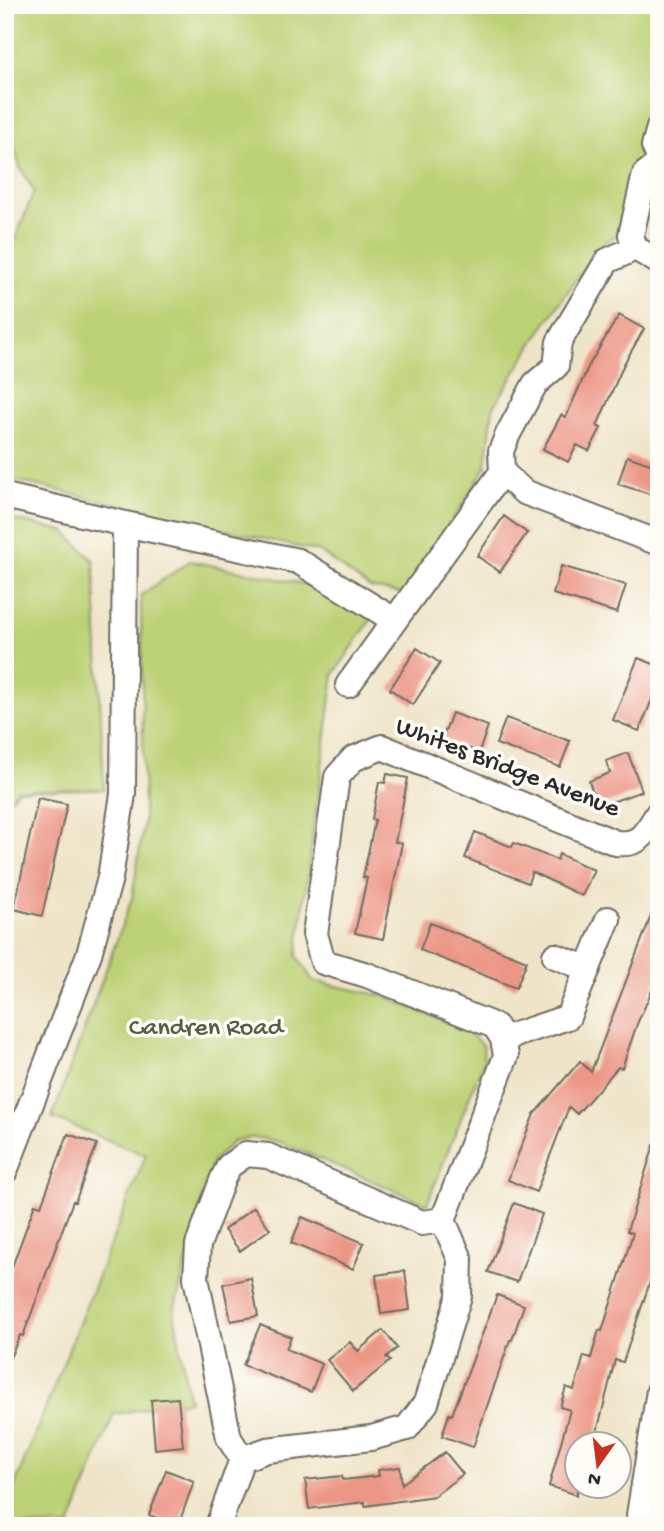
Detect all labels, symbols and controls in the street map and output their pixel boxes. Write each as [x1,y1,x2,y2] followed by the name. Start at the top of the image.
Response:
[391,712,624,826] street label: Whites Bridge Avenue
[129,1014,285,1045] park label: Candren Road
[562,1430,632,1500] north arrow
[586,1465,604,1491] text: N

